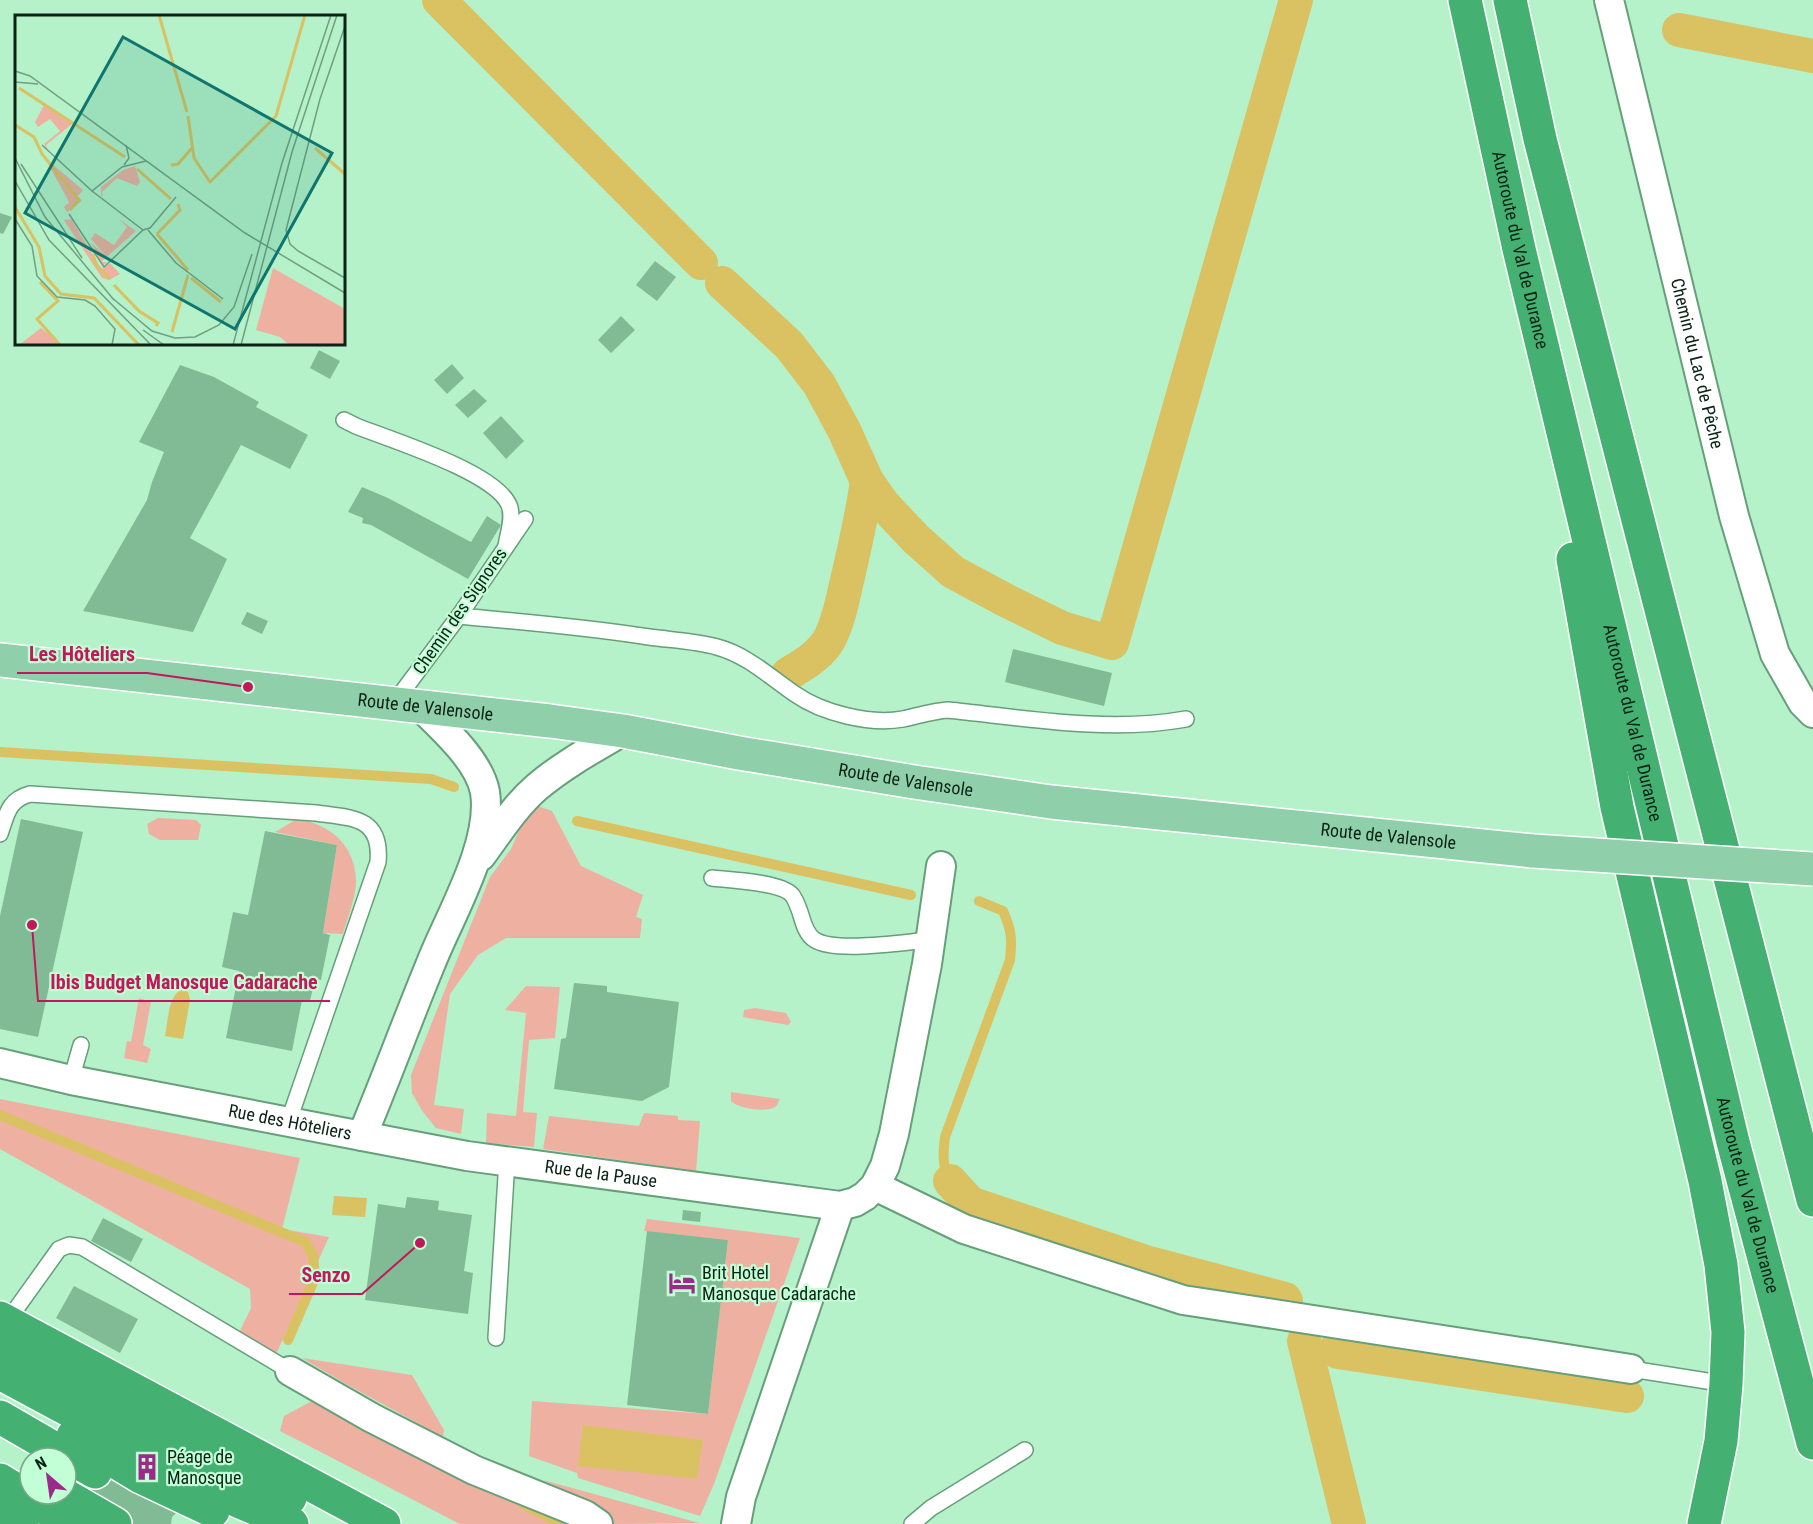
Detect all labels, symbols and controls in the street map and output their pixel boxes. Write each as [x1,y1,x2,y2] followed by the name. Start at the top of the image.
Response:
[15,15,345,345] inset map
[1488,149,1554,351] street label: Autoroute du Val de Durance
[1667,276,1728,451] street label: Chemin du Lac de Pêche
[408,543,511,678] street label: Chemin des Signores
[1599,622,1667,823] street label: Autoroute du Val de Durance
[17,635,147,673] callout: Les Hôteliers
[29,642,135,666] text: Les Hôteliers
[357,689,494,725] street label: Route de Valensole
[837,759,975,801] street label: Route de Valensole
[1320,818,1457,853] street label: Route de Valensole
[38,963,330,1001] callout: Ibis Budget Manosque Cadarache
[50,970,318,994] text: Ibis Budget Manosque Cadarache
[1713,1094,1784,1295] street label: Autoroute du Val de Durance
[227,1100,353,1144] street label: Rue des Hôteliers
[544,1156,658,1191] street label: Rue de la Pause
[289,1256,362,1294] callout: Senzo
[702,1262,856,1304] place label: Brit Hotel Manosque Cadarache
[301,1263,351,1287] text: Senzo
[667,1268,697,1298] hotel icon: Brit Hotel Manosque Cadarache
[18,1446,78,1506] north arrow
[167,1446,241,1488] place label: Péage de Manosque
[132,1452,162,1482] building icon: Péage de Manosque
[32,1453,50,1474] text: N

